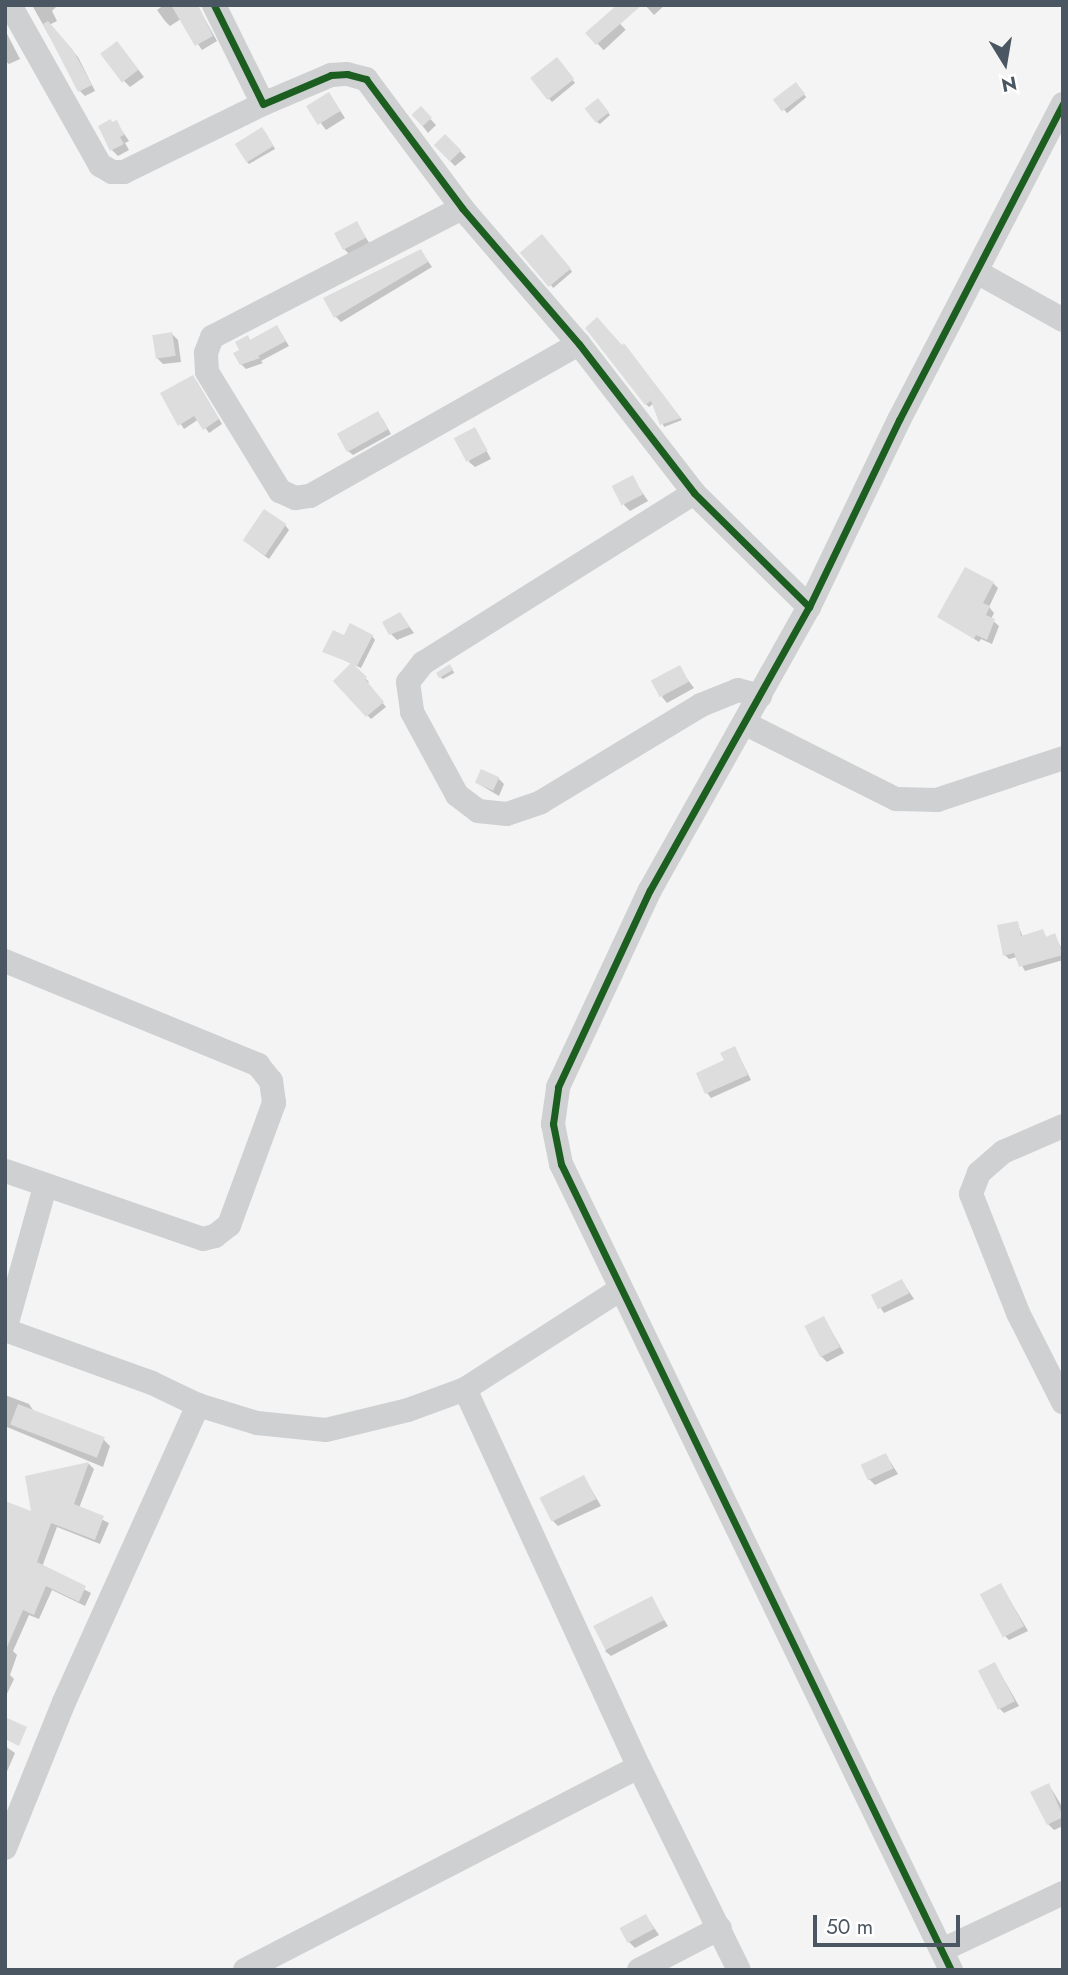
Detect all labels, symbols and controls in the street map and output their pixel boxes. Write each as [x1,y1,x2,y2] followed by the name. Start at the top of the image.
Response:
[970,28,1040,98] north arrow
[999,69,1019,99] text: N
[816,1902,963,1946] scale bar
[826,1912,873,1942] text: 50 m

